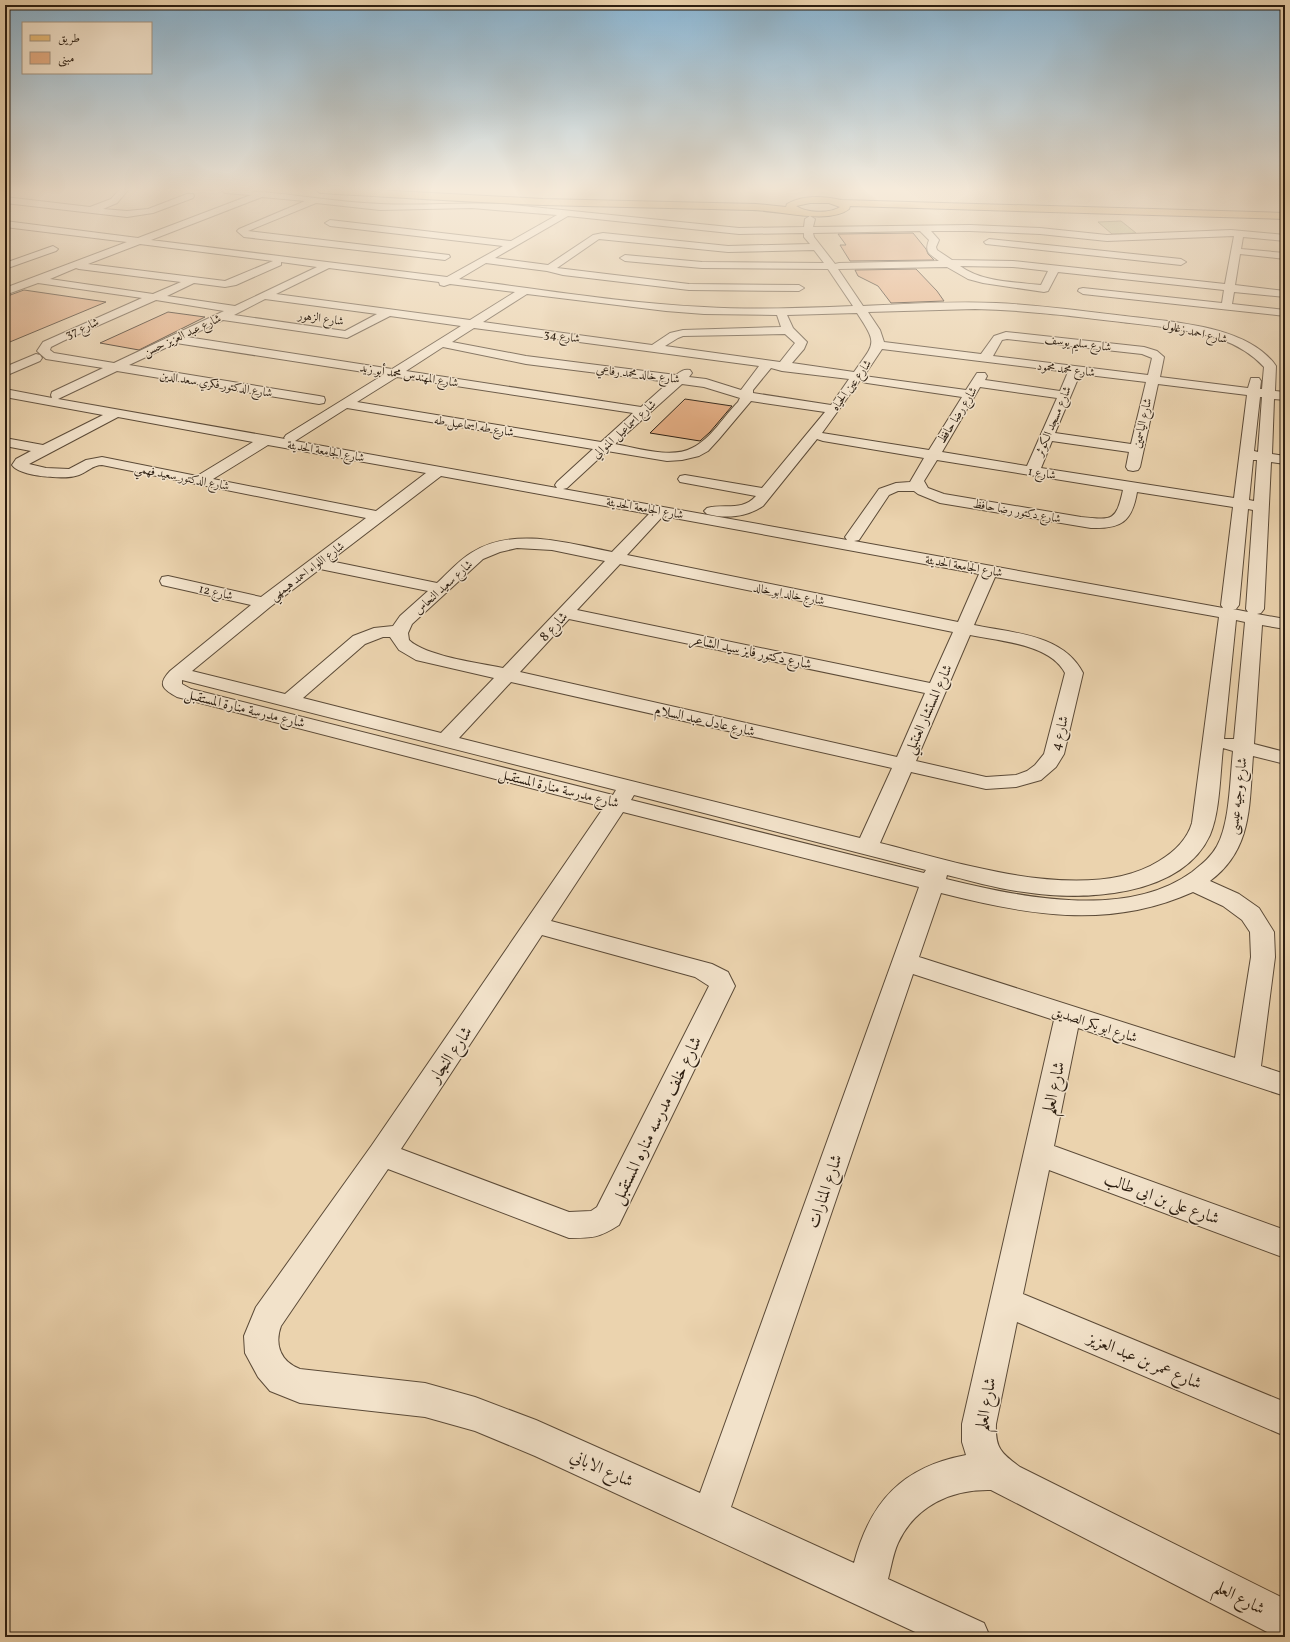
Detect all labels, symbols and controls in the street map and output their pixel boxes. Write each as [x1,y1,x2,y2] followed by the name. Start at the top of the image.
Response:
[22,22,152,74] legend
[58,31,80,47] text: طريق
[58,51,74,67] text: مبنى
[296,308,345,332] street label: شارع الزهور
[141,311,225,363] street label: شارع عبد العزيز حسن
[63,314,103,345] street label: شارع 37
[1160,318,1229,350] street label: شارع احمد زغلول
[542,327,581,349] street label: شارع 34
[1043,332,1112,359] street label: شارع سليم يوسف
[828,357,878,416] street label: شارع عين الحياه
[1036,358,1096,383] street label: شارع محمد محمود
[358,359,460,394] street label: شارع المهندس محمد أبو زيد
[595,362,681,390] street label: شارع خالد محمد رفاعي
[158,368,274,404] street label: شارع الدكتور فكري سعد الدين
[934,384,983,448] street label: شارع رضا حافظ
[1031,384,1078,461] street label: شارع مسجد الكوثر
[1129,396,1159,450] street label: شارع الياسمين
[589,397,662,464] street label: شارع اسماعيل المنوالي
[432,413,515,443] street label: شارع طه اسماعيل طه
[286,437,366,469] street label: شارع الجامعة الحديثة
[132,461,231,498] street label: شارع الدكتور سعيد فهمي
[1027,464,1057,486] street label: شارع 1
[605,494,685,526] street label: شارع الجامعة الحديثة
[971,496,1062,530] street label: شارع دكتور رضا حافظ
[267,538,350,607] street label: شارع اللواء احمد هيمهي
[924,552,1004,584] street label: شارع الجامعة الحديثة
[411,557,478,620] street label: شارع سعيد النحاس
[751,580,826,612] street label: شارع خالد ابو خالد
[197,581,234,607] street label: شارع 12
[535,608,573,647] street label: شارع 8
[688,630,813,676] street label: شارع دكتور فايز سيد الشاعر
[901,662,959,758] street label: شارع المستشار العنتبلي
[182,685,307,735] street label: شارع مدرسة منارة المستقبل
[652,701,757,744] street label: شارع عادل عبد السلام
[1047,714,1075,753] street label: شارع 4
[1224,756,1254,836] street label: شارع وجيه عيسى
[496,765,621,815] street label: شارع مدرسة منارة المستقبل
[1049,1003,1140,1049] street label: شارع ابو بكر الصديق
[423,1022,479,1090] street label: شارع النجار
[607,1033,709,1209] street label: شارع خلف مدرسه مناره المستقبل
[1038,1060,1076,1118] street label: شارع العلم
[802,1151,850,1232] street label: شارع المنارات
[1100,1168,1222,1232] street label: شارع على بن ابى طالب
[1081,1326,1205,1397] street label: شارع عمر بن عبد العزيز
[970,1376,1007,1434] street label: شارع العلم
[565,1445,637,1495] street label: شارع الاباني
[1208,1576,1269,1625] street label: شارع العلم

